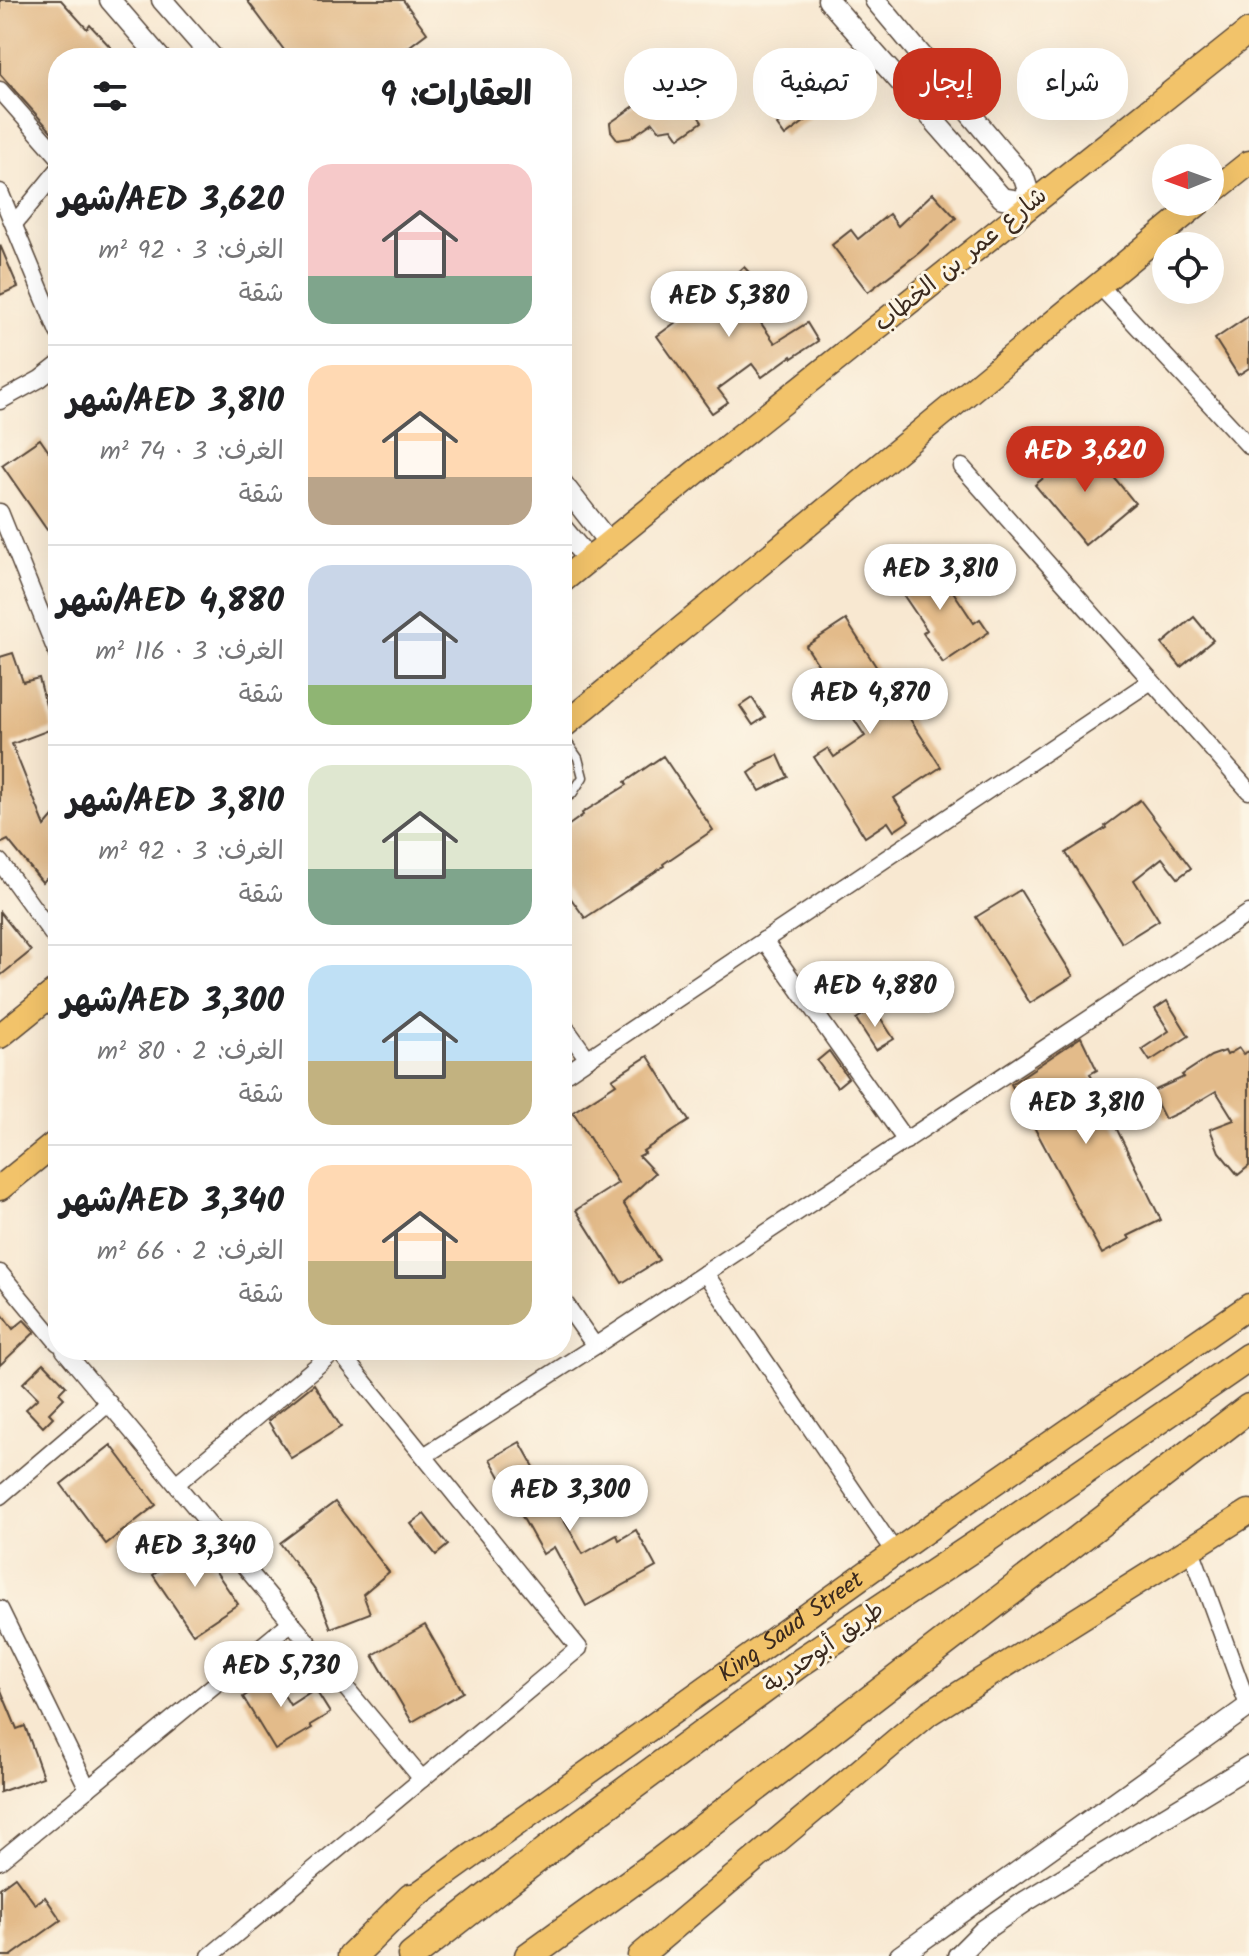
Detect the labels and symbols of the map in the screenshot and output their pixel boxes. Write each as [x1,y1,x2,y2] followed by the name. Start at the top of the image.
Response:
[1152,144,1224,216] north arrow
[866,178,1056,342] street label: شارع عمر بن الخطاب
[637,271,821,339] pin: AED 5,380
[993,426,1177,494] pin: AED 3,620
[848,544,1032,612] pin: AED 3,810
[778,668,962,736] pin: AED 4,870
[783,961,967,1029] pin: AED 4,880
[994,1078,1178,1146] pin: AED 3,810
[478,1465,662,1533] pin: AED 3,300
[103,1521,287,1589] pin: AED 3,340
[710,1561,873,1693] street label: King Saud Street
[755,1592,893,1704] street label: طريق أبوحدرية
[189,1641,373,1709] pin: AED 5,730

